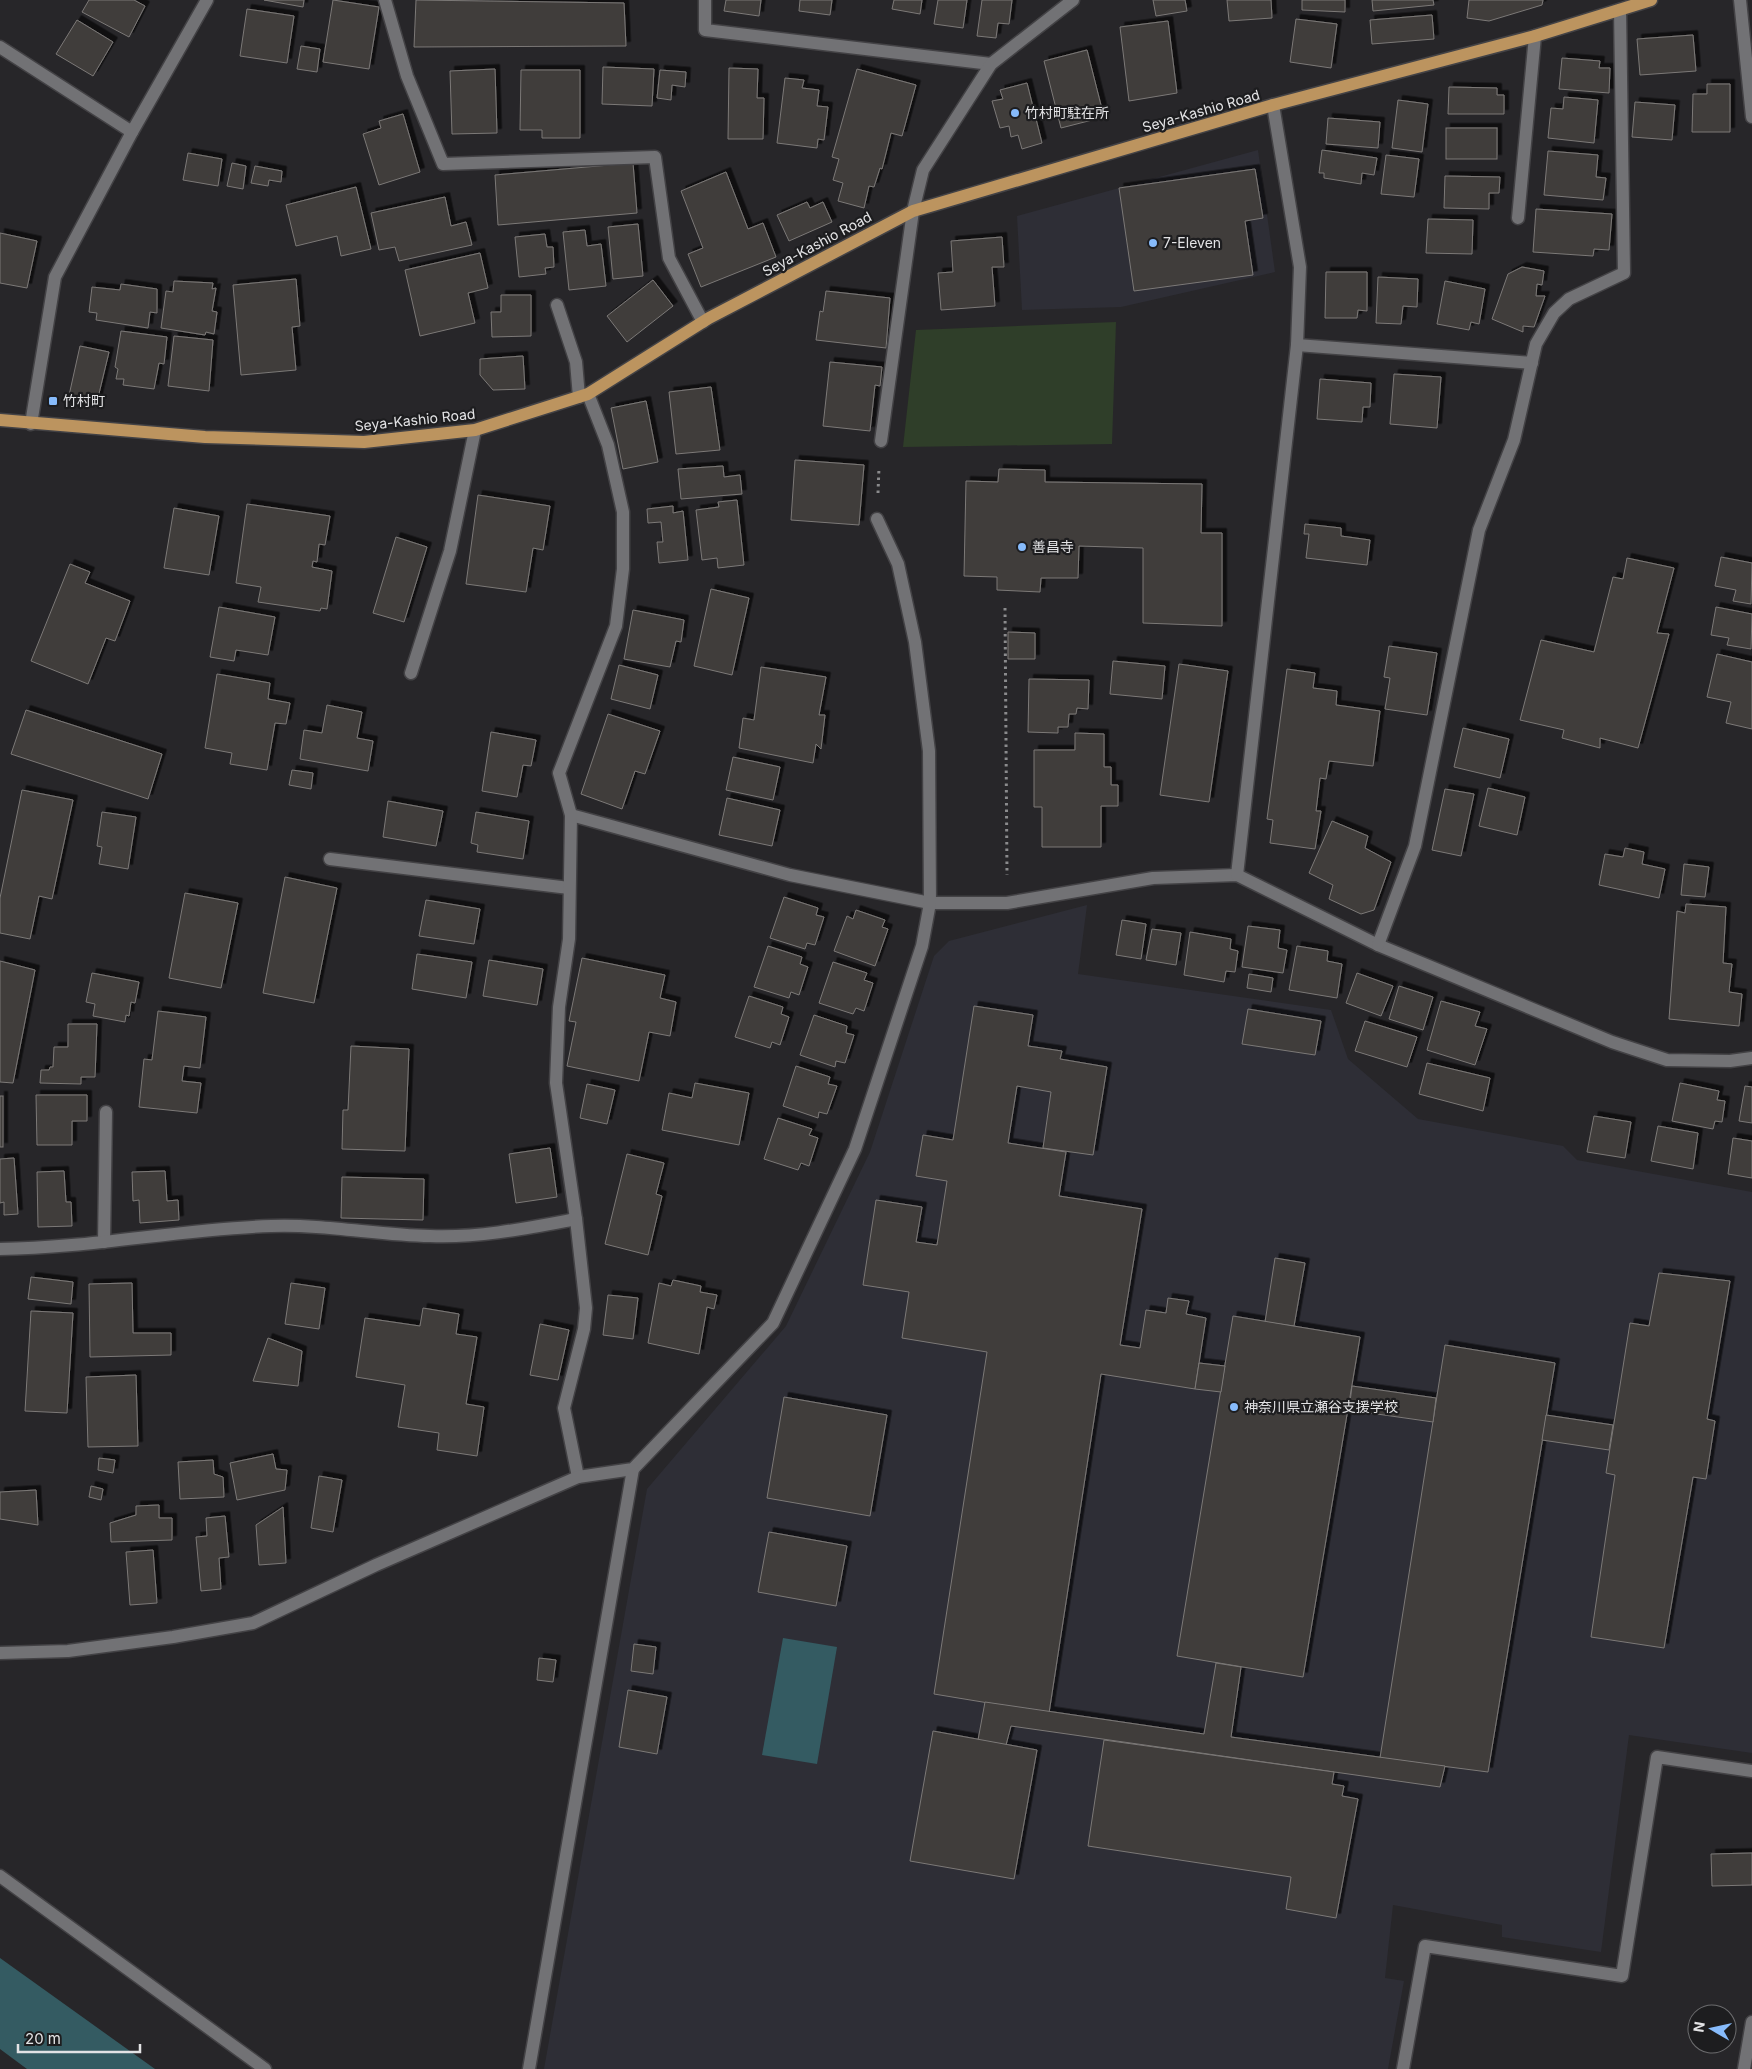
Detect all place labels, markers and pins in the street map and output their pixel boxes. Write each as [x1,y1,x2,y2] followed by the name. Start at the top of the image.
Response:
[1025,104,1109,121] place label: 竹村町駐在所
[1009,107,1021,119] marker: 竹村町駐在所
[1163,234,1221,251] place label: 7-Eleven
[1147,237,1159,249] marker: 7-Eleven
[63,392,105,409] place label: 竹村町
[47,395,59,407] marker: 竹村町
[1032,538,1074,555] place label: 善昌寺
[1016,541,1028,553] marker: 善昌寺
[1244,1398,1398,1415] place label: 神奈川県立瀬谷支援学校
[1228,1401,1240,1413] marker: 神奈川県立瀬谷支援学校

